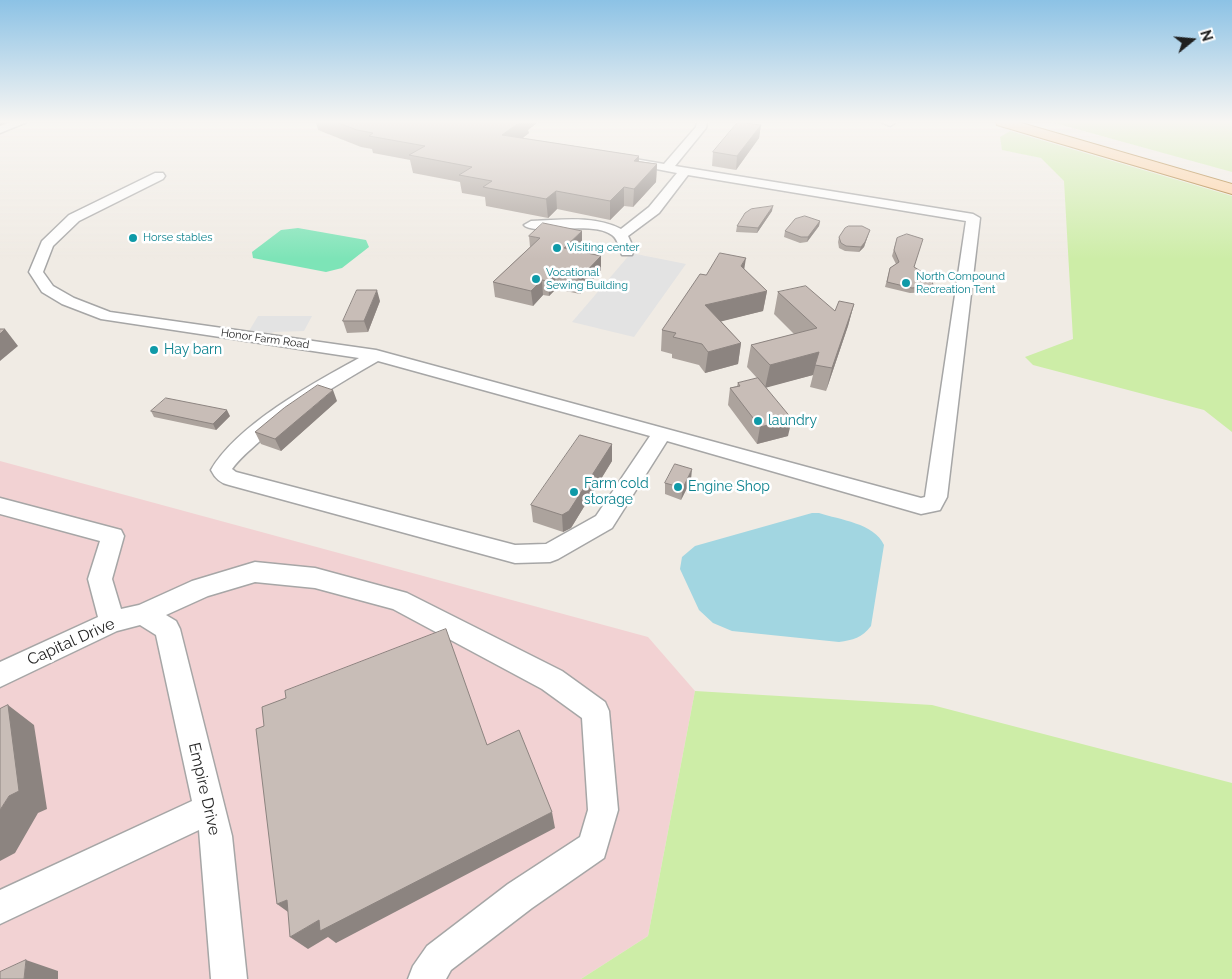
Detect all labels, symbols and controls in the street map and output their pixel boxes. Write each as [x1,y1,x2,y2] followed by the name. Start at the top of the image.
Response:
[1167,15,1217,65] north arrow
[1197,28,1216,43] text: N
[143,231,213,245] place label: Horse stables
[127,232,139,244] marker: Horse stables
[567,241,639,255] place label: Visiting center
[551,242,563,254] marker: Visiting center
[546,266,628,292] place label: Vocational Sewing Building
[916,270,1005,296] place label: North Compound Recreation Tent
[530,273,542,285] marker: Vocational Sewing Building
[900,277,912,289] marker: North Compound Recreation Tent
[220,326,310,352] street label: Honor Farm Road
[164,342,222,358] place label: Hay barn
[148,344,160,356] marker: Hay barn
[768,413,817,429] place label: laundry
[752,415,764,427] marker: laundry
[584,476,649,508] place label: Farm cold storage
[688,479,770,495] place label: Engine Shop
[672,481,684,493] marker: Engine Shop
[568,486,580,498] marker: Farm cold storage
[24,614,118,670] street label: Capital Drive
[184,741,224,837] street label: Empire Drive

